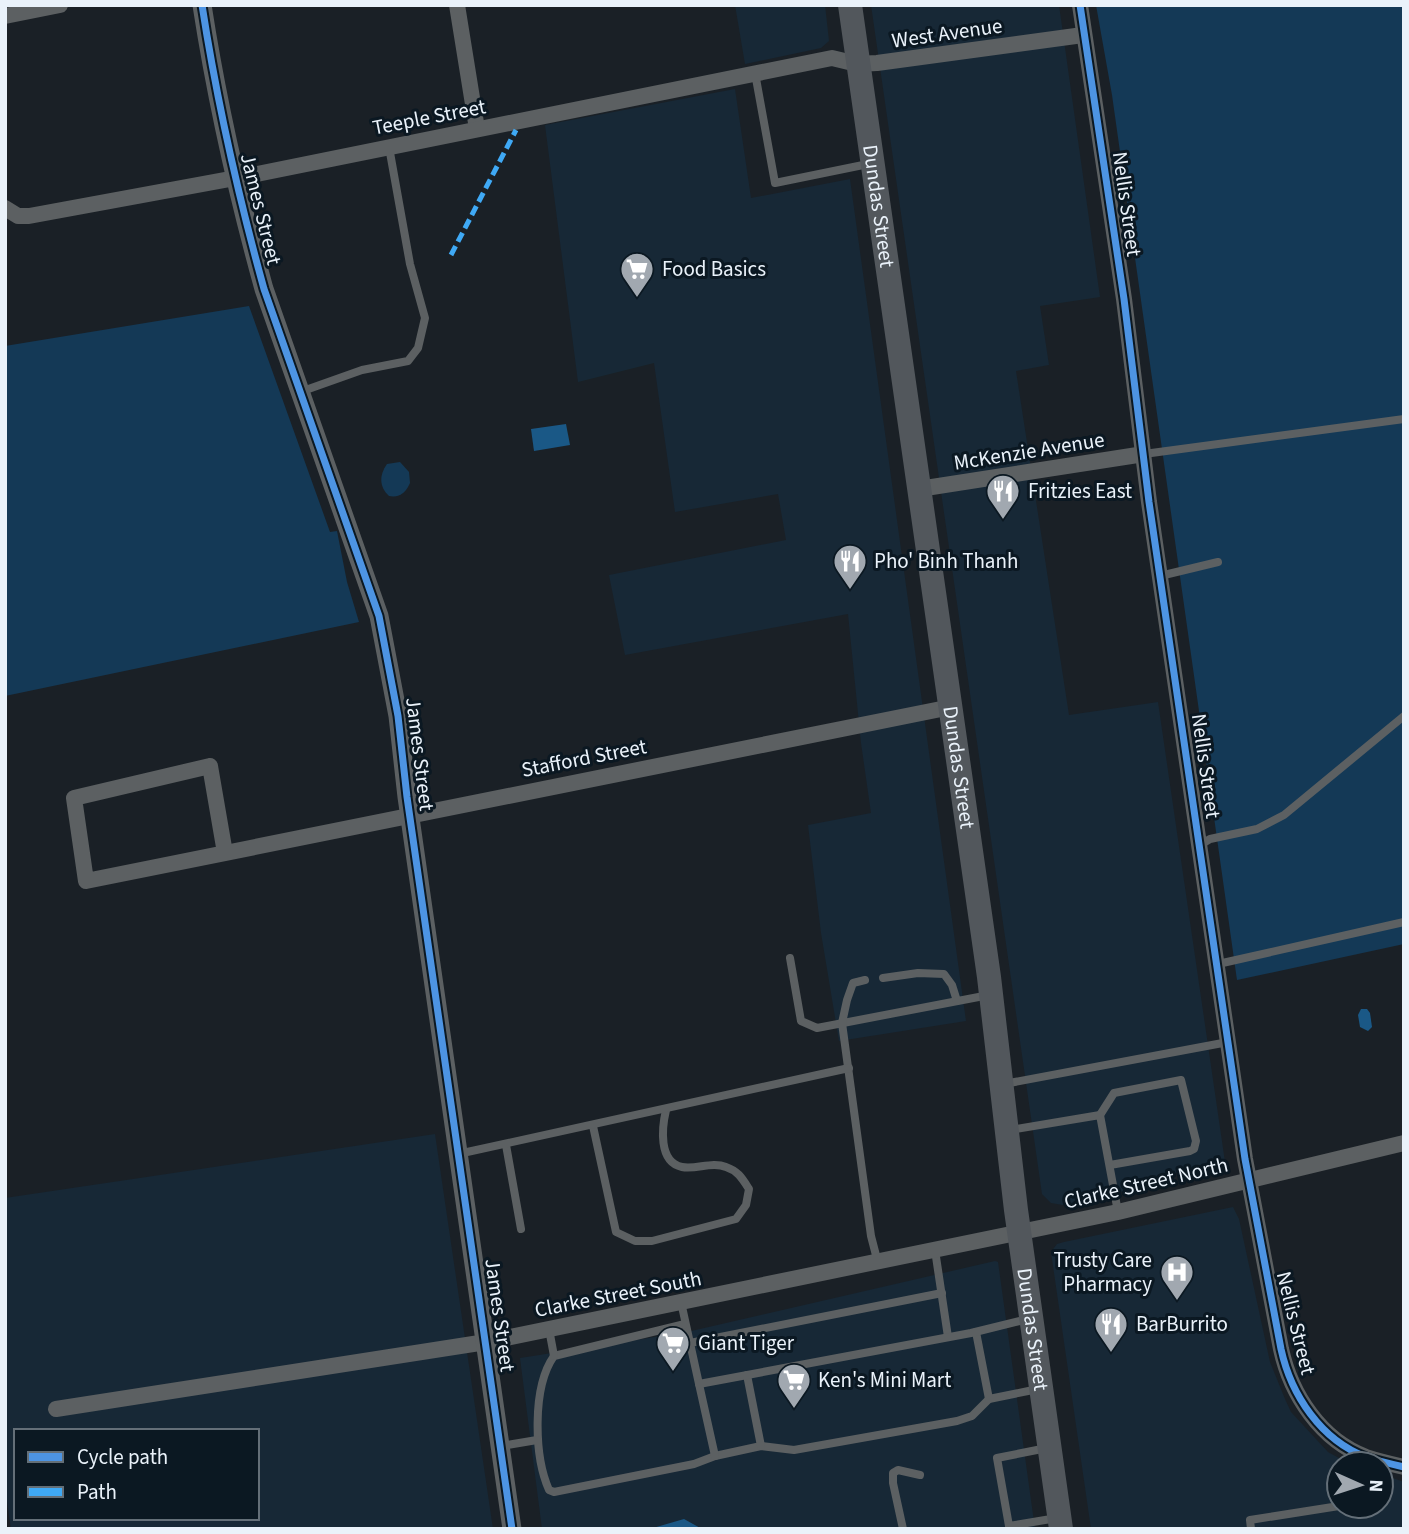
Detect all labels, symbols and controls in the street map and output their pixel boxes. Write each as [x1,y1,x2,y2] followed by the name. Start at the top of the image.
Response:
[890,10,1004,56] street label: West Avenue
[370,91,488,143] street label: Teeple Street
[855,143,902,269] street label: Dundas Street
[233,150,289,268] street label: James Street
[1105,150,1149,258] street label: Nellis Street
[618,250,656,299] supermarket icon: Food Basics
[662,254,766,284] place label: Food Basics
[951,424,1107,478] street label: McKenzie Avenue
[984,472,1022,521] restaurant icon: Fritzies East
[1028,476,1132,506] place label: Fritzies East
[831,542,869,591] restaurant icon: Pho' Binh Thanh
[874,546,1018,576] place label: Pho' Binh Thanh
[398,696,442,812] street label: James Street
[935,704,983,831] street label: Dundas Street
[1184,712,1228,820] street label: Nellis Street
[519,731,649,785] street label: Stafford Street
[1061,1150,1231,1216] street label: Clarke Street North
[1053,1245,1152,1299] place label: Trusty Care Pharmacy
[1158,1253,1196,1302] hospital icon: Trusty Care Pharmacy
[477,1256,523,1374] street label: James Street
[532,1263,704,1325] street label: Clarke Street South
[1009,1266,1056,1393] street label: Dundas Street
[1269,1268,1323,1378] street label: Nellis Street
[1092,1305,1130,1354] restaurant icon: BarBurrito
[1136,1309,1228,1339] place label: BarBurrito
[654,1324,692,1373] supermarket icon: Giant Tiger
[698,1328,795,1358] place label: Giant Tiger
[775,1361,813,1410] supermarket icon: Ken's Mini Mart
[818,1365,951,1395] place label: Ken's Mini Mart
[14,1429,259,1520] legend
[77,1442,168,1472] text: Cycle path
[1325,1450,1395,1520] north arrow
[77,1477,117,1507] text: Path
[1362,1479,1389,1493] text: N

